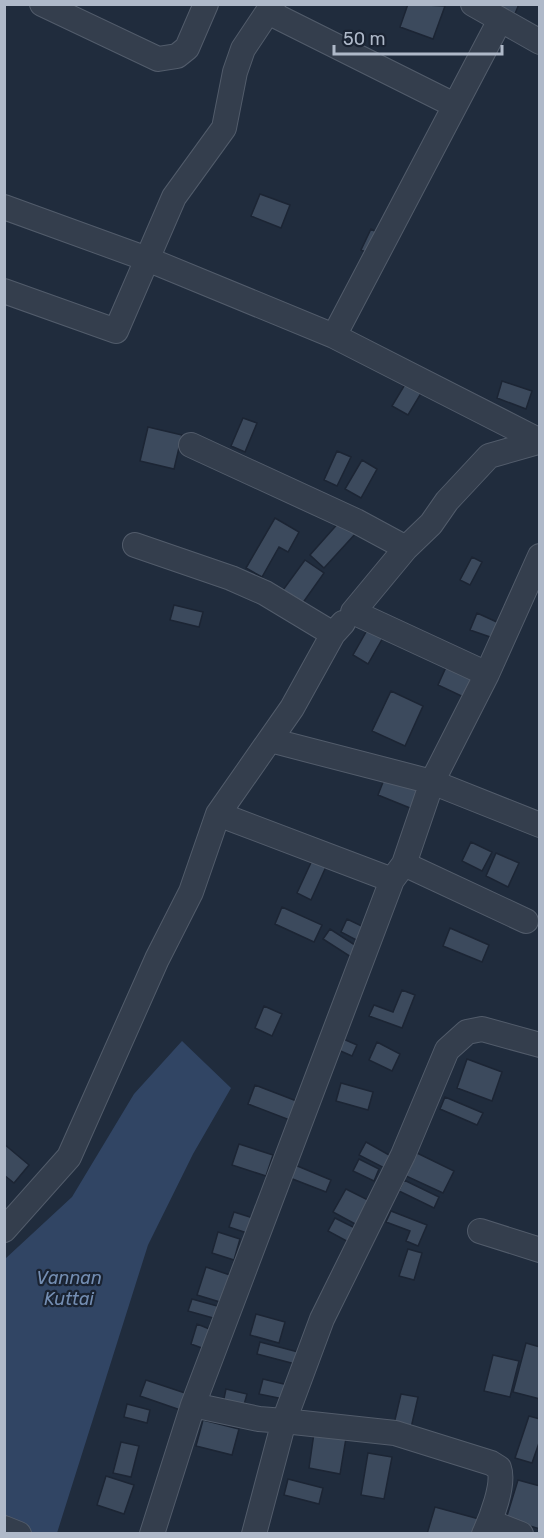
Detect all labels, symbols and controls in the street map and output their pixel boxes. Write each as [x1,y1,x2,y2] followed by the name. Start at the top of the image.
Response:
[334,18,502,56] scale bar
[343,28,386,50] text: 50 m
[36,1267,102,1310] water label: Vannan Kuttai

